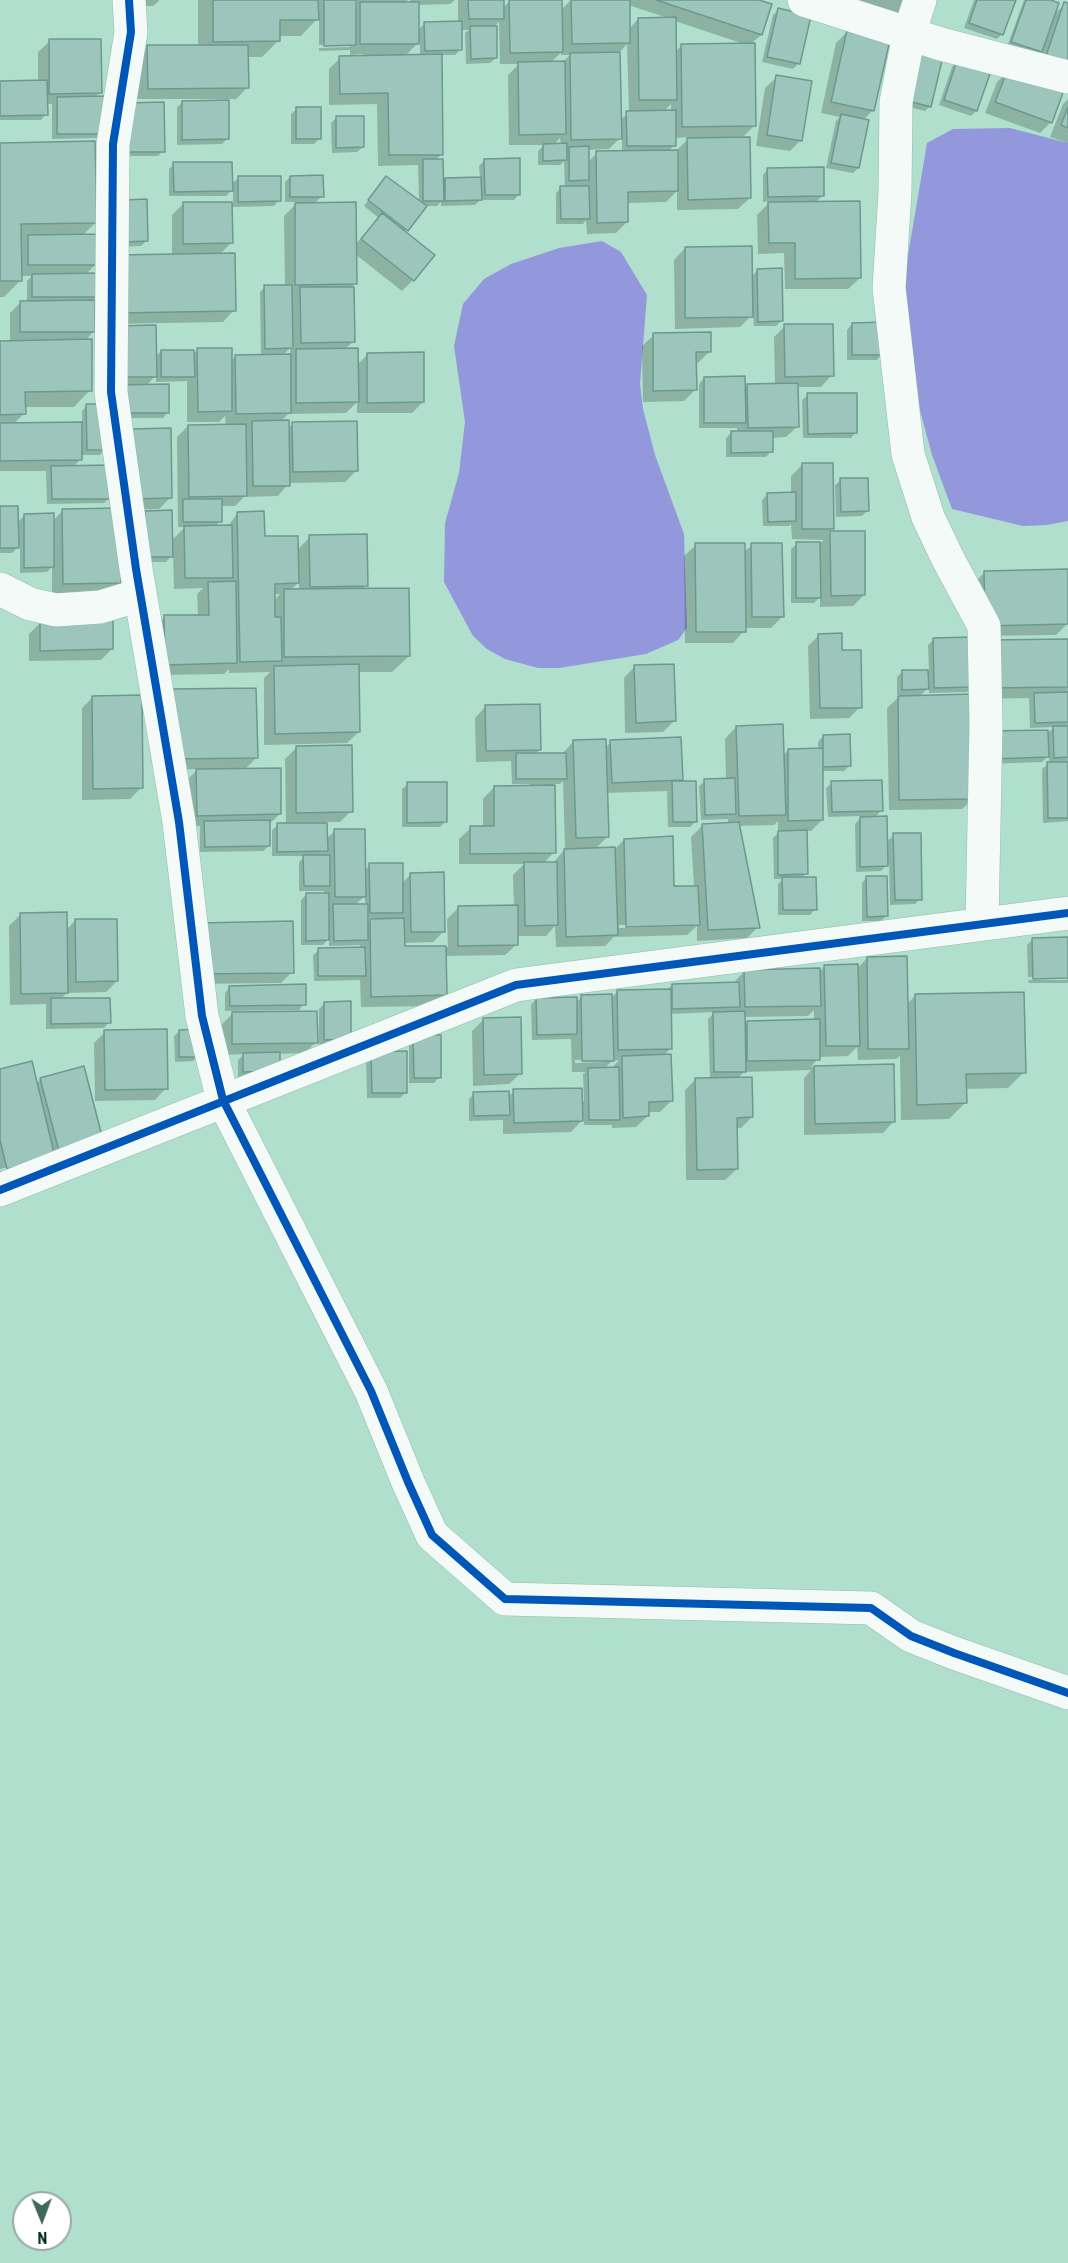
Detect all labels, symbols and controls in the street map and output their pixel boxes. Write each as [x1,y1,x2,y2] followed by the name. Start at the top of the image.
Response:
[12,2191,72,2251] north arrow
[37,2228,47,2247] text: N

